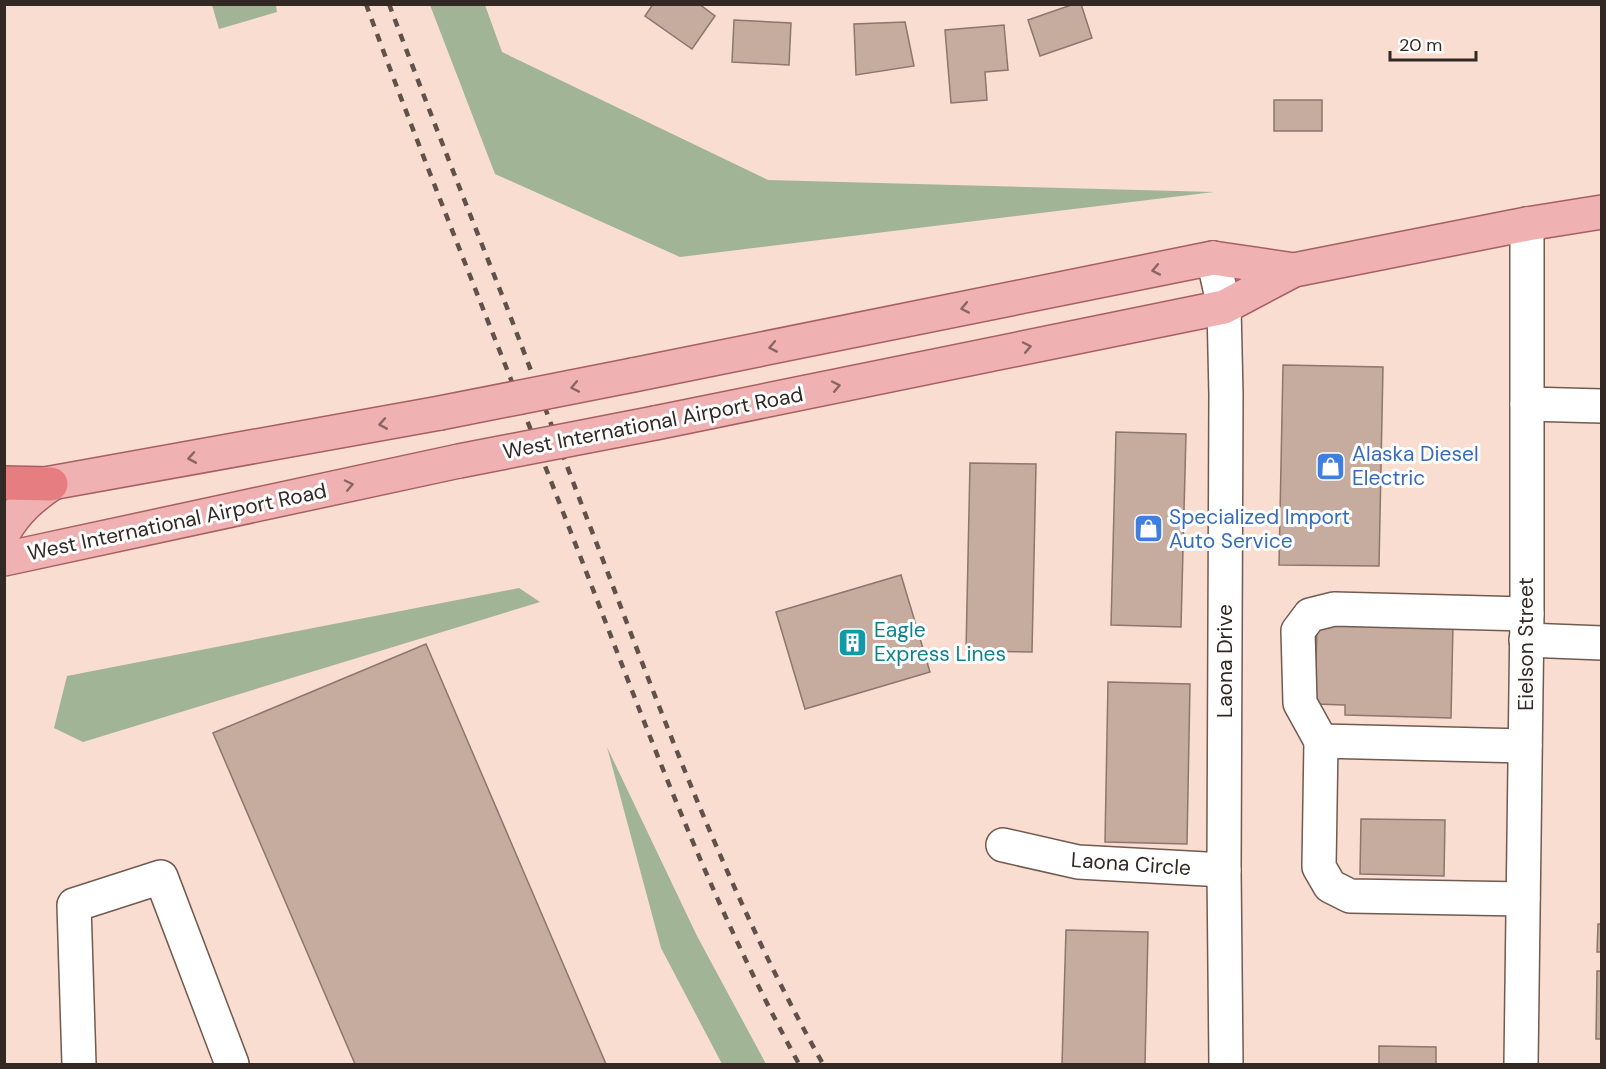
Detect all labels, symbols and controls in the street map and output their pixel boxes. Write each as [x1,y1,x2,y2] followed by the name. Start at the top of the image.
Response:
[1390,24,1476,62] scale bar
[1399,33,1442,57] text: 20 m
[1151,263,1161,276] one-way arrow
[960,301,970,314] one-way arrow
[769,340,779,353] one-way arrow
[1022,341,1032,354] one-way arrow
[501,380,805,466] street label: West International Airport Road
[570,380,580,393] one-way arrow
[831,380,841,393] one-way arrow
[378,417,387,429] one-way arrow
[1352,440,1479,492] place label: Alaska Diesel Electric
[1315,450,1347,482] shop icon: Alaska Diesel Electric
[188,451,198,464] one-way arrow
[25,477,329,567] street label: West International Airport Road
[344,479,354,492] one-way arrow
[1169,503,1350,555] place label: Specialized Import Auto Service
[1132,513,1164,545] shop icon: Specialized Import Auto Service
[1512,577,1540,711] street label: Eielson Street
[1211,604,1239,718] street label: Laona Drive
[874,616,1006,668] place label: Eagle Express Lines
[837,626,869,658] building icon: Eagle Express Lines
[1070,846,1192,882] street label: Laona Circle

